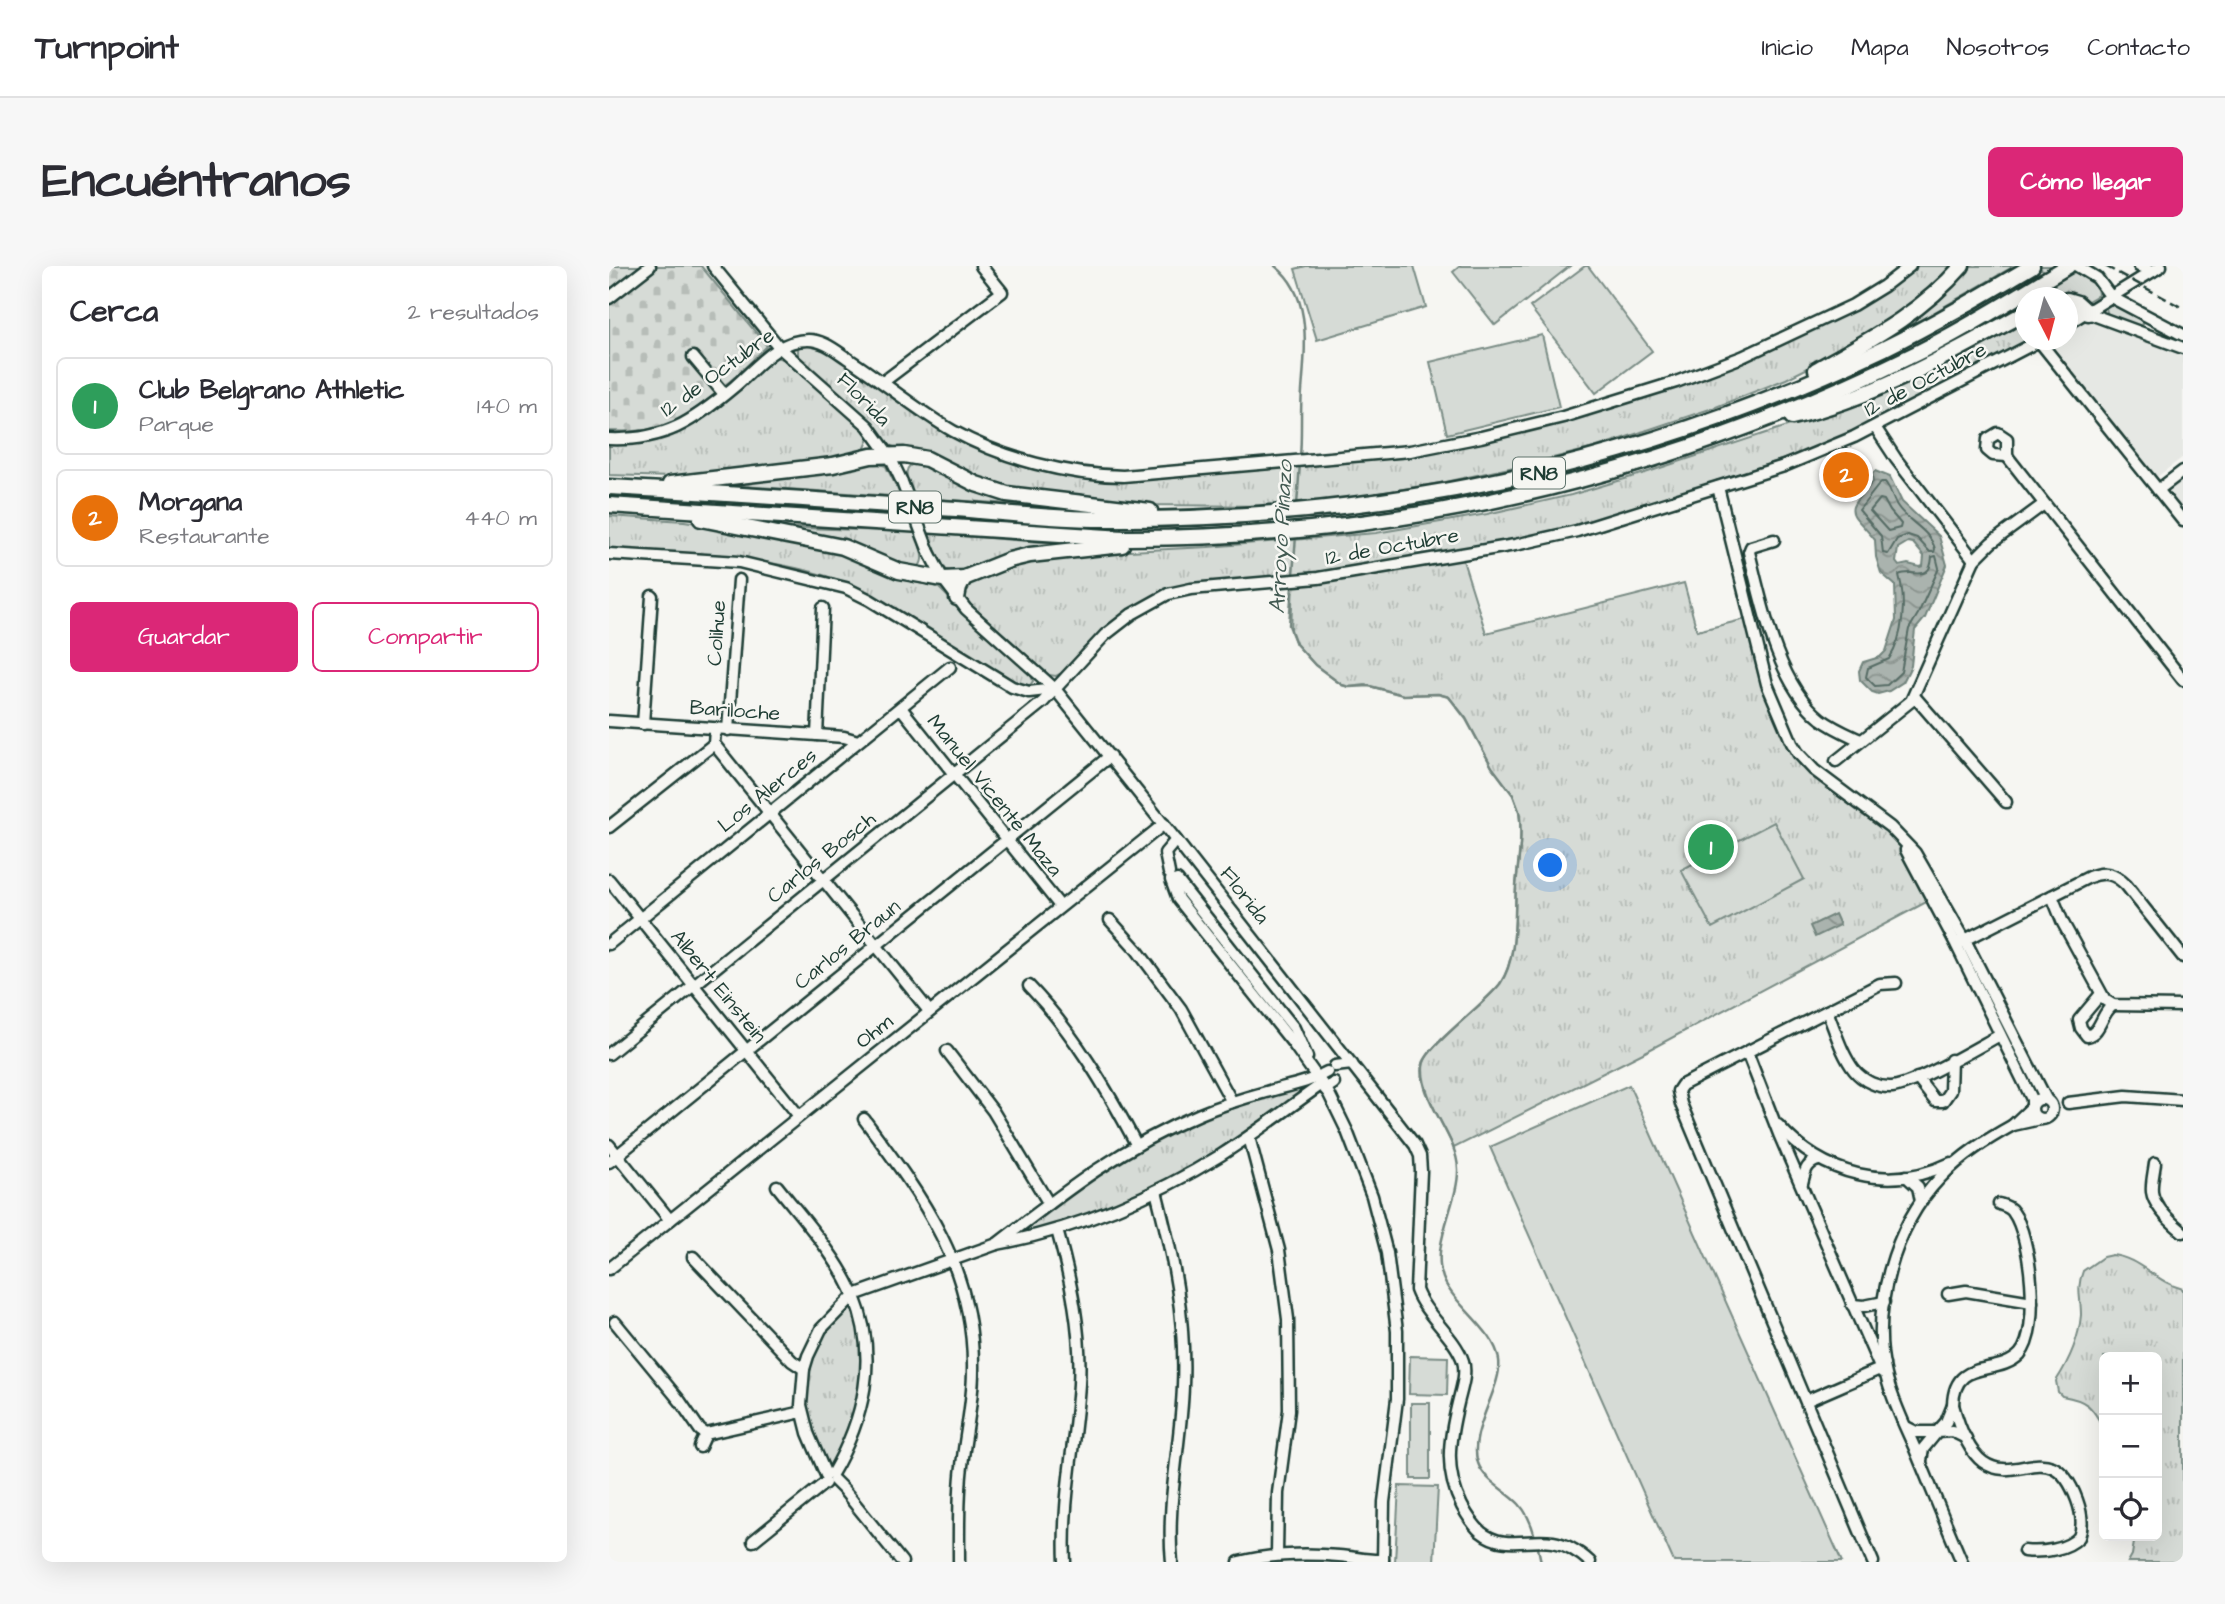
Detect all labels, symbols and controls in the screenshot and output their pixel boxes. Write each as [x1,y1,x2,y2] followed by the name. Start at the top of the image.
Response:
[35,25,179,71] text: Turnpoint
[1761,31,1813,65] text: Inicio
[1851,31,1909,65] text: Mapa
[1947,31,2049,65] text: Nosotros
[2087,31,2190,65] text: Contacto
[1988,147,2183,217] button: Cómo llegar
[42,148,351,216] text: Encuéntranos
[2015,287,2078,350] north arrow
[70,291,158,333] text: Cerca
[407,296,539,328] text: 2 resultados
[654,321,780,424] street label: 12 de Octubre
[1859,335,1992,424] street label: 12 de Octubre
[830,366,897,433] street label: Florida
[139,372,404,408] text: Club Belgrano Athletic
[94,390,96,422] text: 1
[477,390,537,422] text: 140 m
[139,408,214,440] text: Parque
[1823,449,1869,501] pin: 2
[1261,458,1302,615] water label: Arroyo Pinazo
[1513,458,1565,489] road number: RN8
[139,484,242,520] text: Morgana
[889,492,941,522] road number: RN8
[88,502,102,534] text: 2
[464,502,537,534] text: 440 m
[139,520,270,552] text: Restaurante
[1323,520,1461,572] street label: 12 de Octubre
[700,599,733,667] street label: Colihue
[70,602,298,672] button: Guardar
[312,602,539,672] button: Compartir
[689,693,781,728] street label: Bariloche
[920,708,1069,883] street label: Manuel Vicente Maza
[711,741,823,839] street label: Los Alerces
[761,804,882,910] street label: Carlos Bosch
[1688,821,1734,873] pin: 1
[1533,848,1567,882] your location
[1213,860,1277,930] street label: Florida
[788,892,907,996] street label: Carlos Braun
[664,923,773,1049] street label: Albert Einstein
[849,1007,900,1055] street label: Ohm
[2099,1352,2162,1541] map controls
[2099,1352,2162,1415] button: +
[2099,1415,2162,1478] button: −
[2099,1478,2162,1541] button: locate

